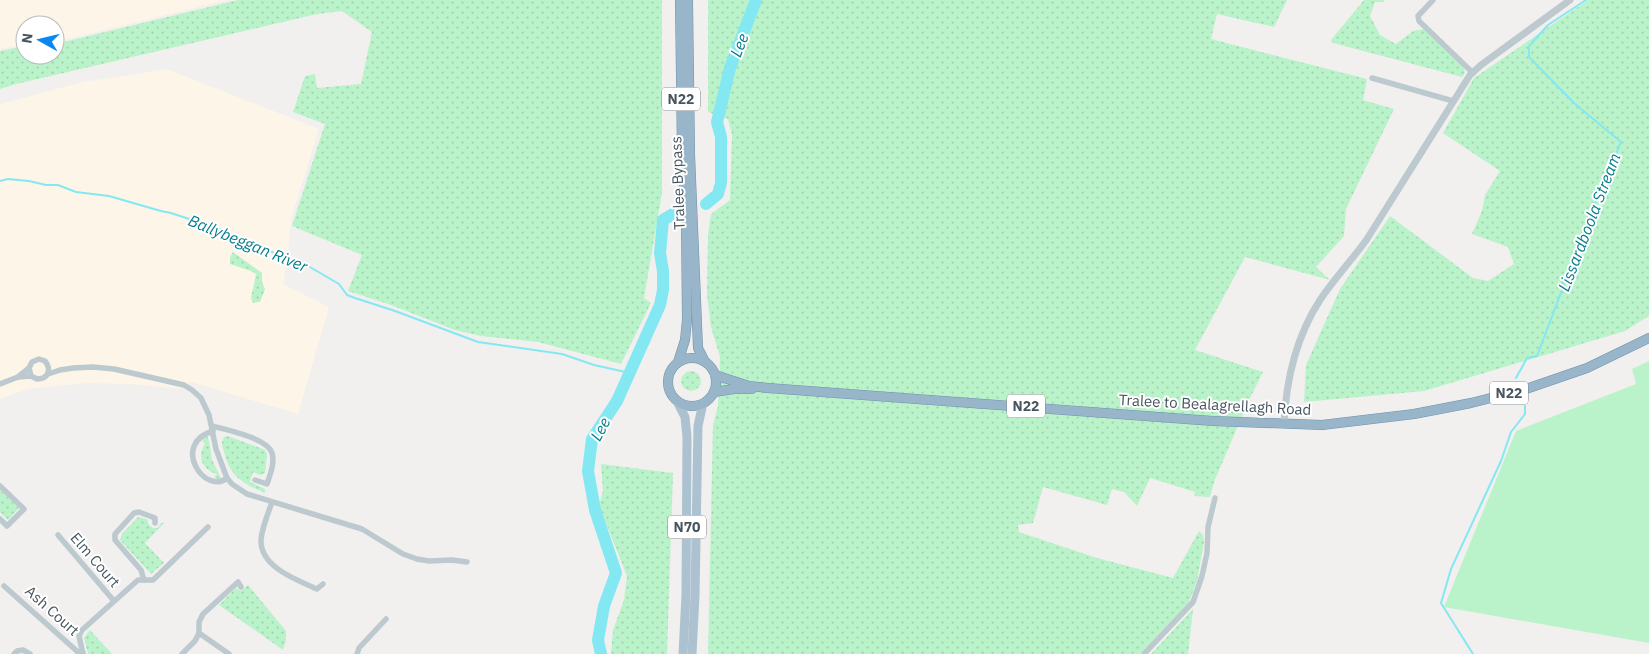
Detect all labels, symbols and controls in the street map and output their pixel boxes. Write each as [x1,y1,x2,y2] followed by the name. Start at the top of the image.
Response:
[15,15,65,65] north arrow
[725,30,753,60] water label: Lee
[18,32,37,44] text: N
[662,88,700,110] road number: N22
[666,136,689,230] street label: Tralee Bypass
[1553,150,1625,294] water label: Lissardboola Stream
[185,210,312,276] water label: Ballybeggan River
[1490,382,1528,404] road number: N22
[1118,390,1312,419] street label: Tralee to Bealagrellagh Road
[1007,394,1045,418] road number: N22
[586,414,614,444] water label: Lee
[668,516,706,538] road number: N70
[66,528,124,591] street label: Elm Court
[21,581,83,640] street label: Ash Court

